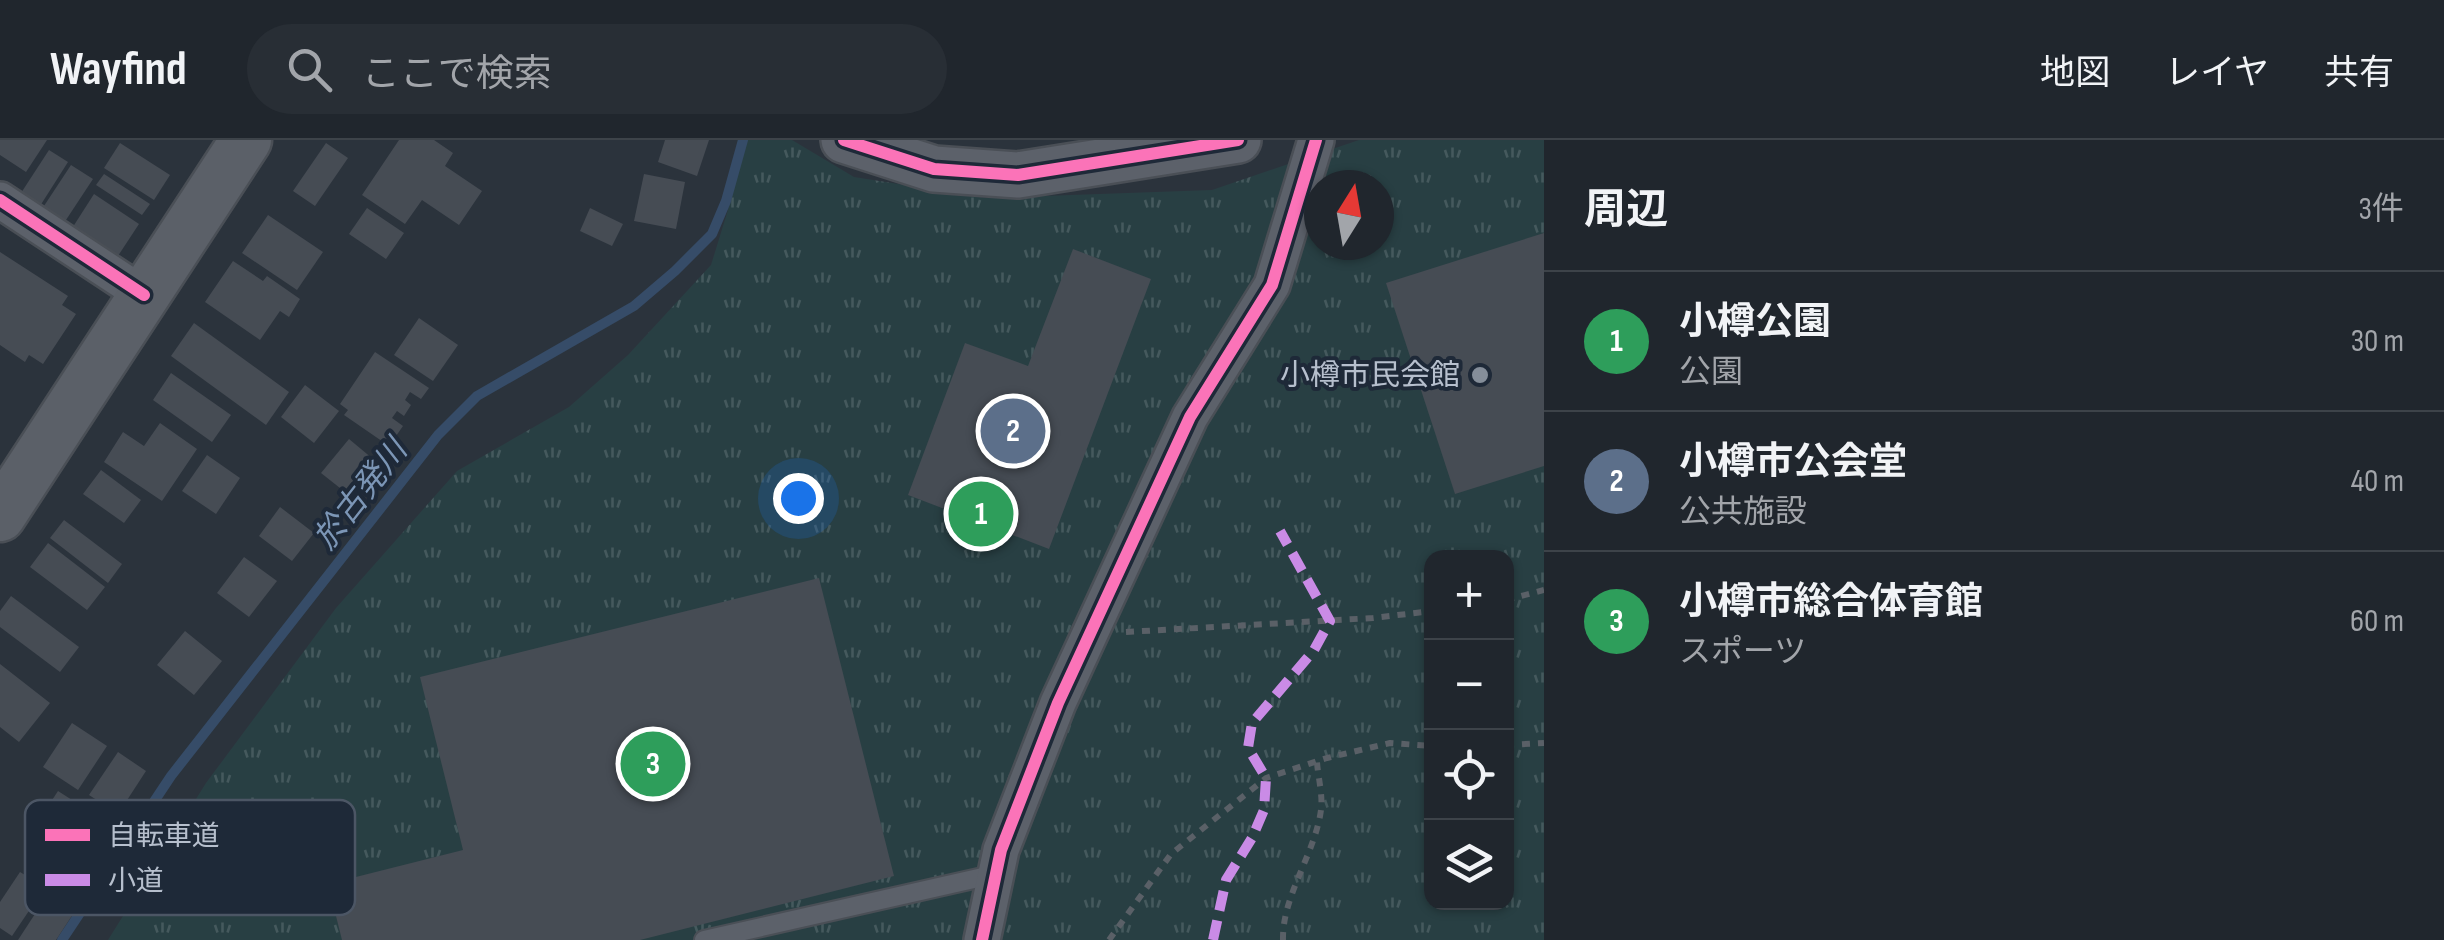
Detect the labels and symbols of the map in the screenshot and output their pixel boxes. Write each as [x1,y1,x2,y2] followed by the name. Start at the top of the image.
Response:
[1304,170,1394,260] north arrow
[1280,358,1460,394] place label: 小樽市民会館
[1469,364,1491,386] marker: 小樽市民会館
[980,394,1046,468] pin: 2
[306,430,418,557] water label: 於古発川
[773,473,824,524] your location
[948,476,1014,552] pin: 1
[620,726,686,802] pin: 3
[25,800,355,915] legend
[108,820,220,853] text: 自転車道
[108,865,164,898] text: 小道

